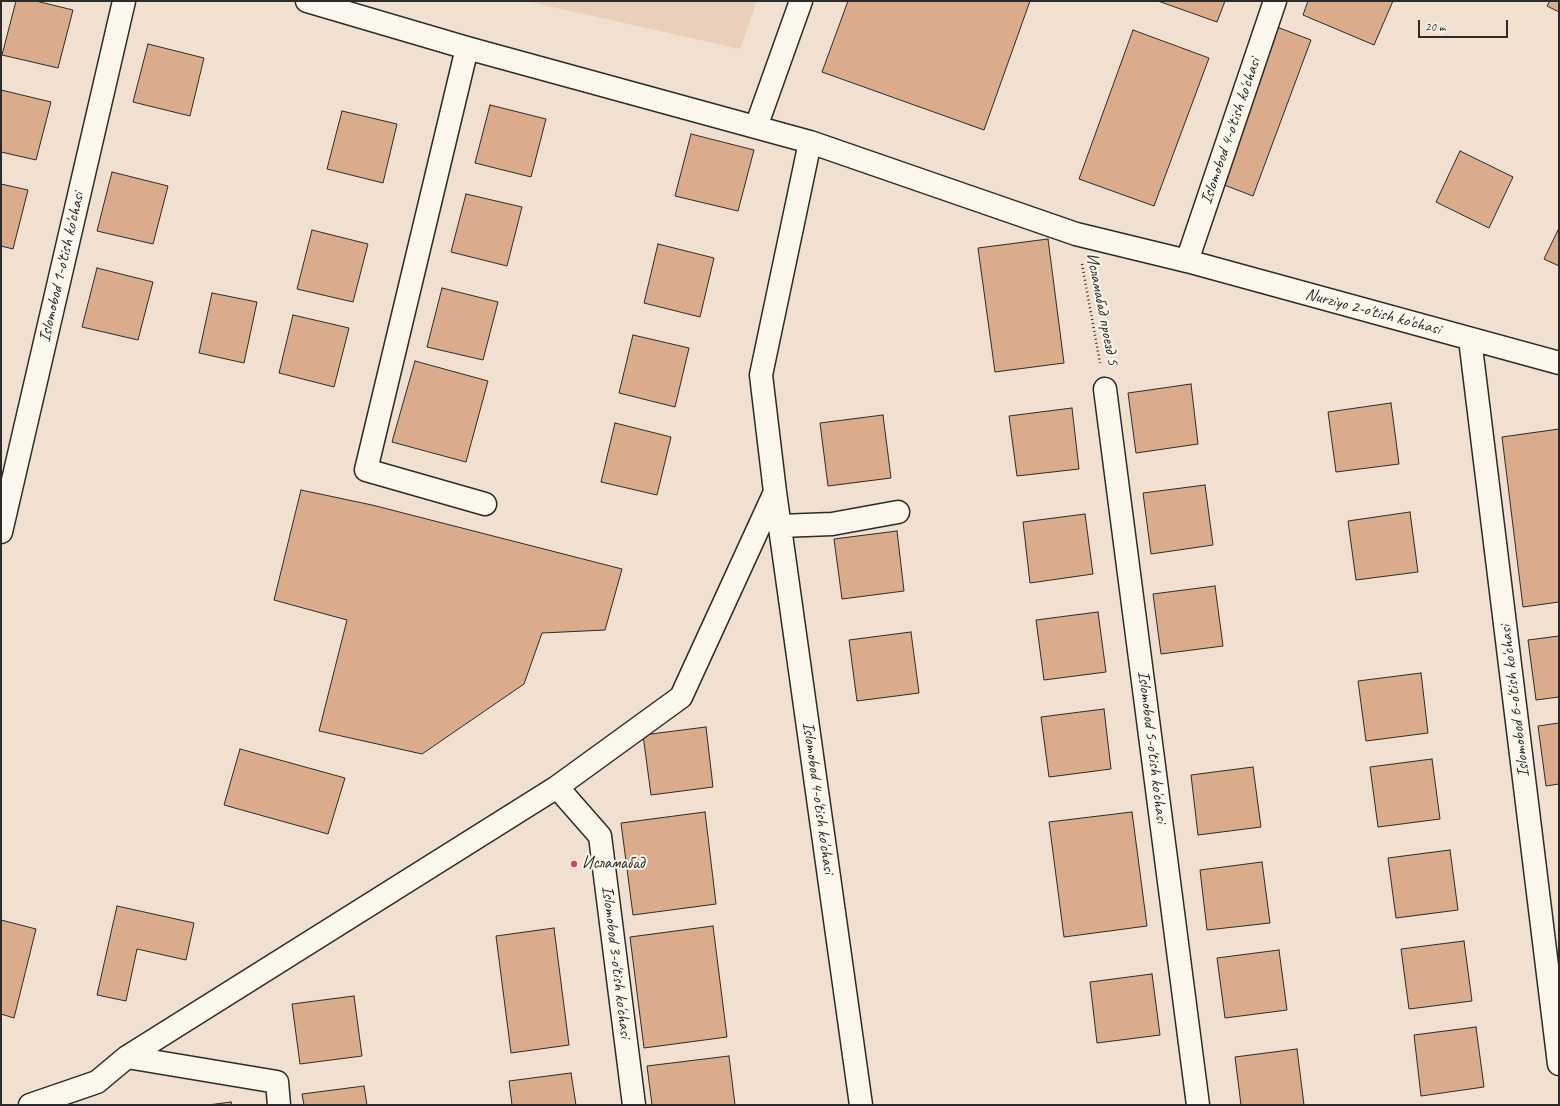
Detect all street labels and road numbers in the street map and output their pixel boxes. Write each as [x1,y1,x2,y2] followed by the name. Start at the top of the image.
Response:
[1196,55,1266,207] street label: Islomobod 4-o'tish ko'chasi
[35,190,89,344] street label: Islomobod 1-o'tish ko'chasi
[1081,251,1123,367] street label: Исламабад проезд 5
[1303,284,1443,340] street label: Nurziyo 2-o'tish ko'chasi
[1496,624,1534,778] street label: Islomobod 6-o'tish ko'chasi
[1133,670,1171,824] street label: Islomobod 5-o'tish ko'chasi
[797,721,839,875] street label: Islomobod 4-o'tish ko'chasi
[597,885,635,1039] street label: Islomobod 3-o'tish ko'chasi

